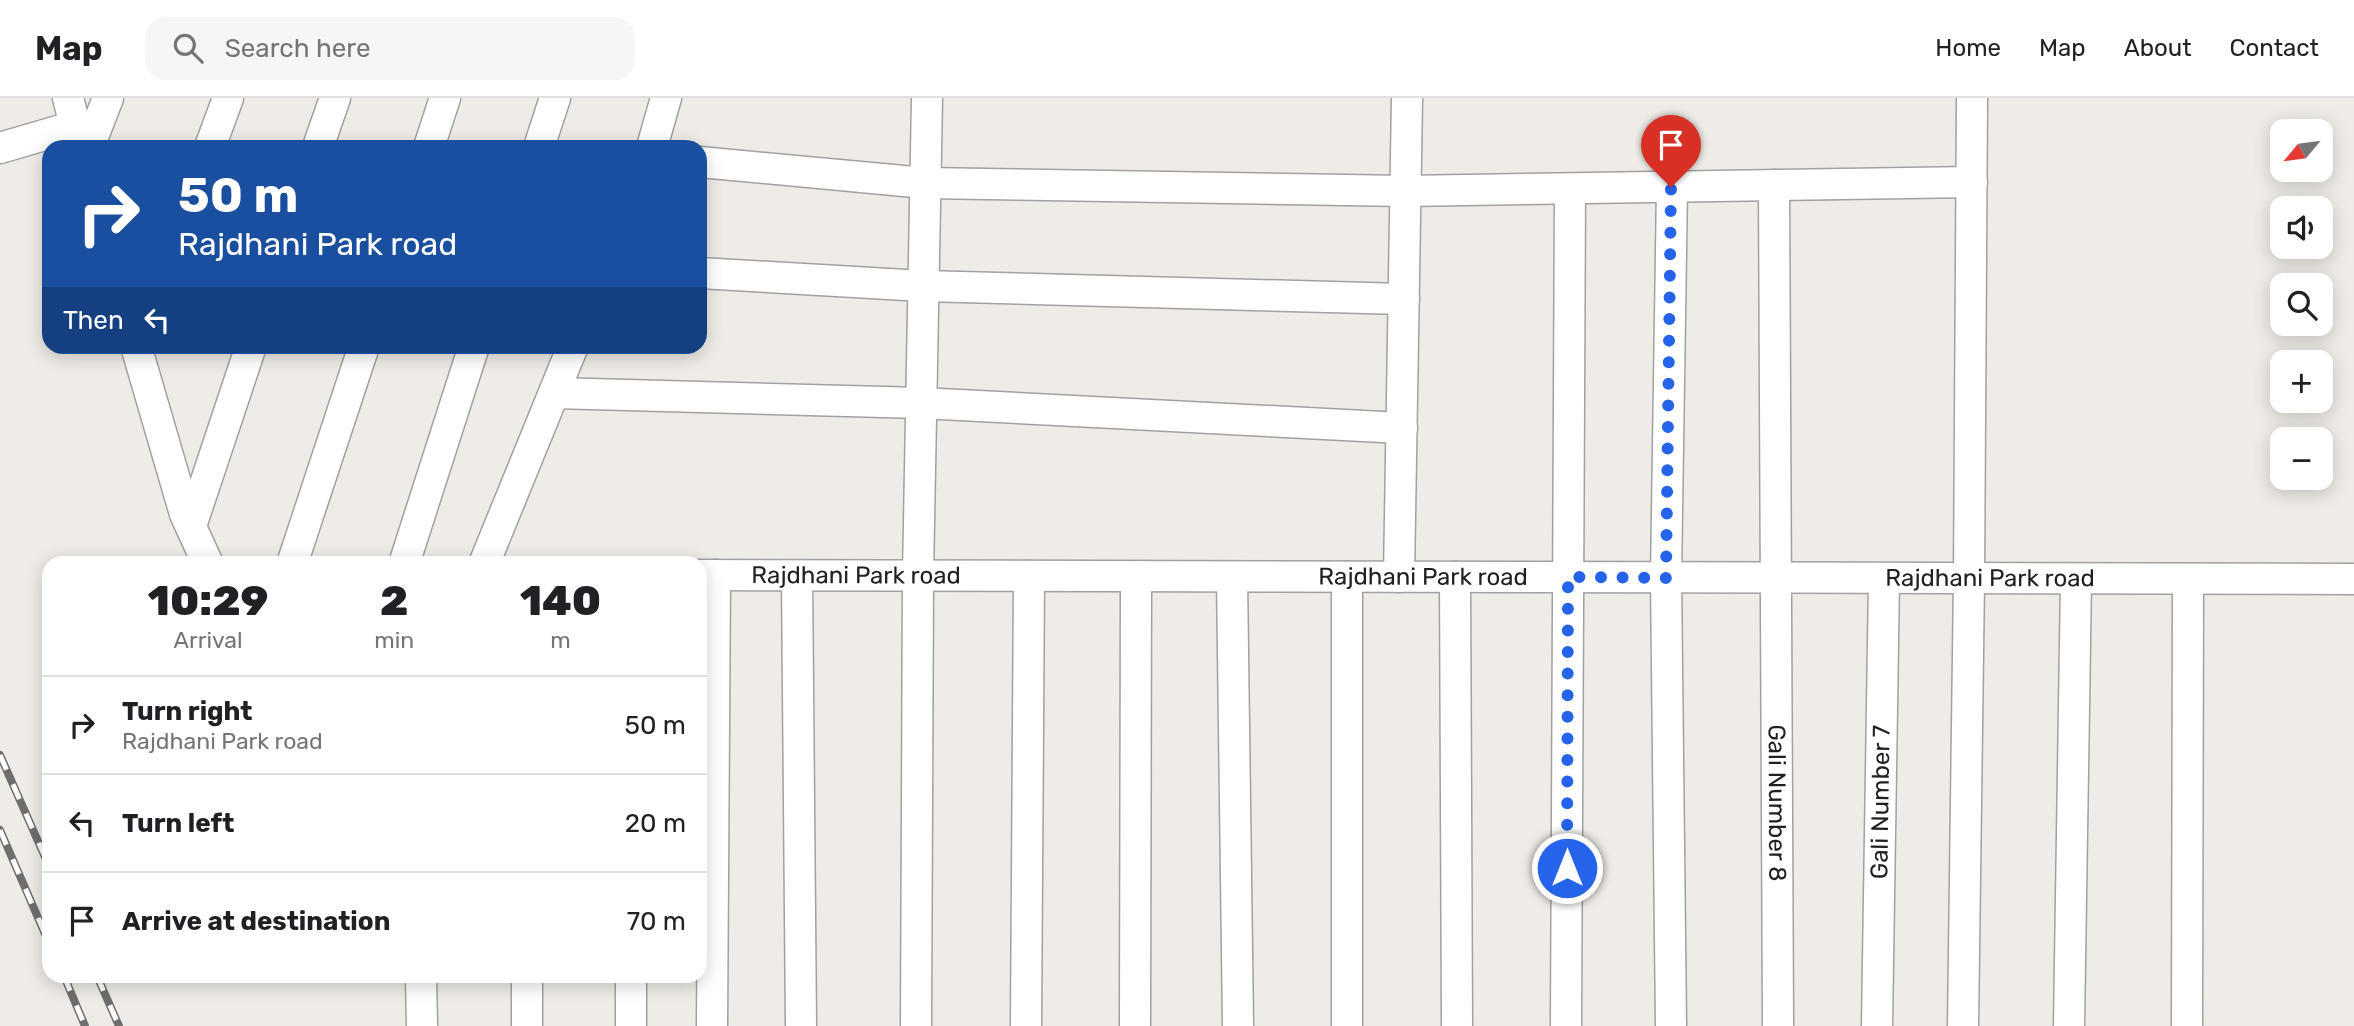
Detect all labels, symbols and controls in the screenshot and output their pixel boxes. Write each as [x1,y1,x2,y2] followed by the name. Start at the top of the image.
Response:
[145,17,635,80] search box
[35,29,103,68] text: Map
[169,29,207,67] icon: search
[225,33,370,64] text: Search here
[1935,34,2001,62] text: Home
[2039,34,2086,62] text: Map
[2124,34,2192,62] text: About
[2230,34,2319,62] text: Contact
[1641,115,1701,187] pin
[2270,119,2333,182] north arrow
[2270,119,2333,490] map controls
[1652,126,1690,164] icon: arrive
[178,166,298,224] text: 50 m
[63,168,154,259] icon: right
[2270,196,2333,259] button: sound
[178,225,457,263] text: Rajdhani Park road
[2270,273,2333,336] button: search
[138,301,176,339] icon: left
[63,305,124,336] text: Then
[2270,350,2333,413] button: +
[2270,427,2333,490] button: −
[751,561,961,590] street label: Rajdhani Park road
[1318,562,1528,591] street label: Rajdhani Park road
[1885,564,2095,592] street label: Rajdhani Park road
[148,576,268,626] text: 10:29
[380,576,408,626] text: 2
[520,576,601,626] text: 140
[174,626,243,654] text: Arrival
[374,626,414,654] text: min
[550,626,571,654] text: m
[122,696,252,727] text: Turn right
[63,706,101,744] icon: right
[625,710,686,741] text: 50 m
[1763,724,1791,882] street label: Gali Number 8
[1865,725,1896,879] street label: Gali Number 7
[122,727,323,755] text: Rajdhani Park road
[63,804,101,842] icon: left
[122,808,234,839] text: Turn left
[625,808,686,839] text: 20 m
[1530,831,1604,905] position arrow
[63,902,101,940] icon: arrive
[122,906,390,937] text: Arrive at destination
[627,906,686,937] text: 70 m

